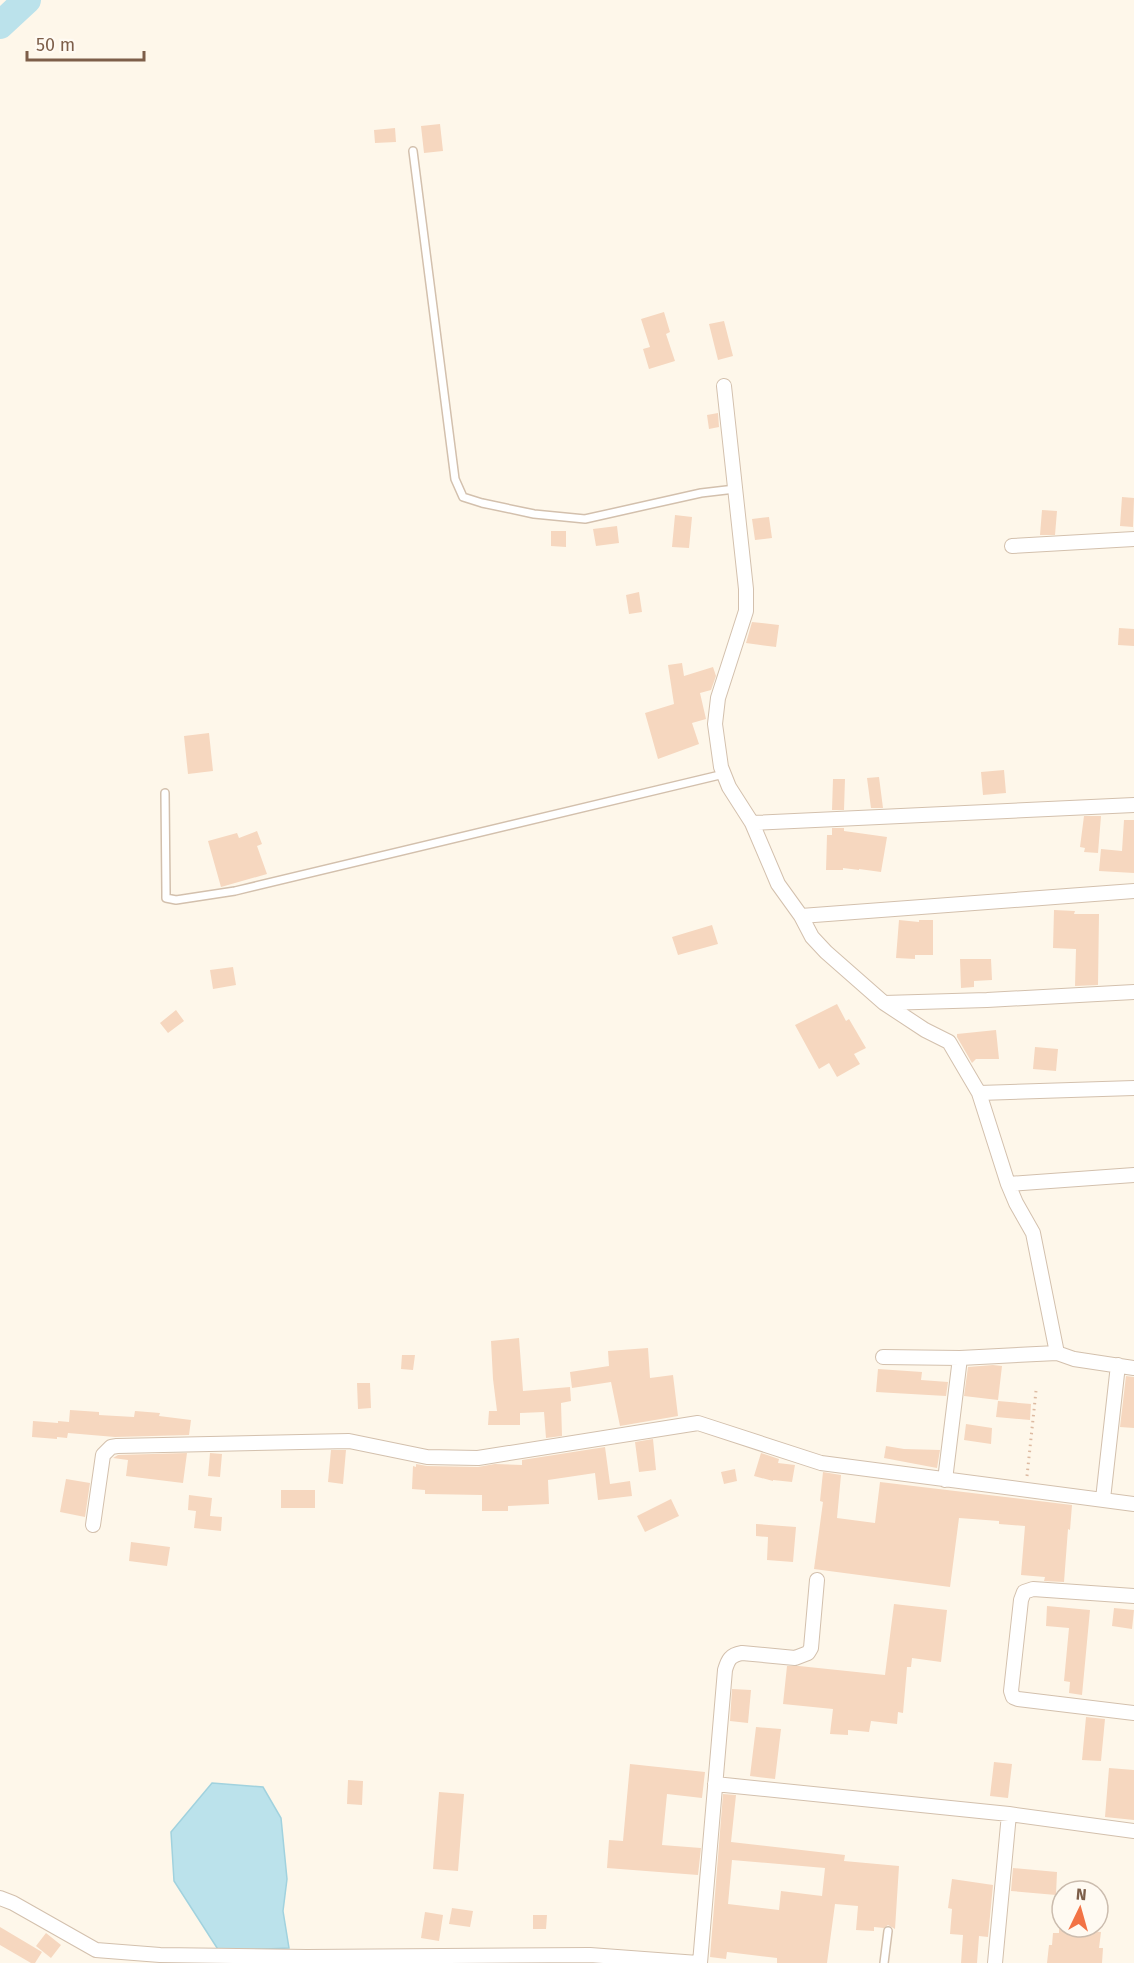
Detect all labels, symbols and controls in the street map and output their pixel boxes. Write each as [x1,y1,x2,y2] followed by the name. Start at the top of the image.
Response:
[27,24,144,62] scale bar
[36,34,75,56] text: 50 m
[1050,1879,1110,1939] north arrow
[1075,1885,1087,1904] text: N

